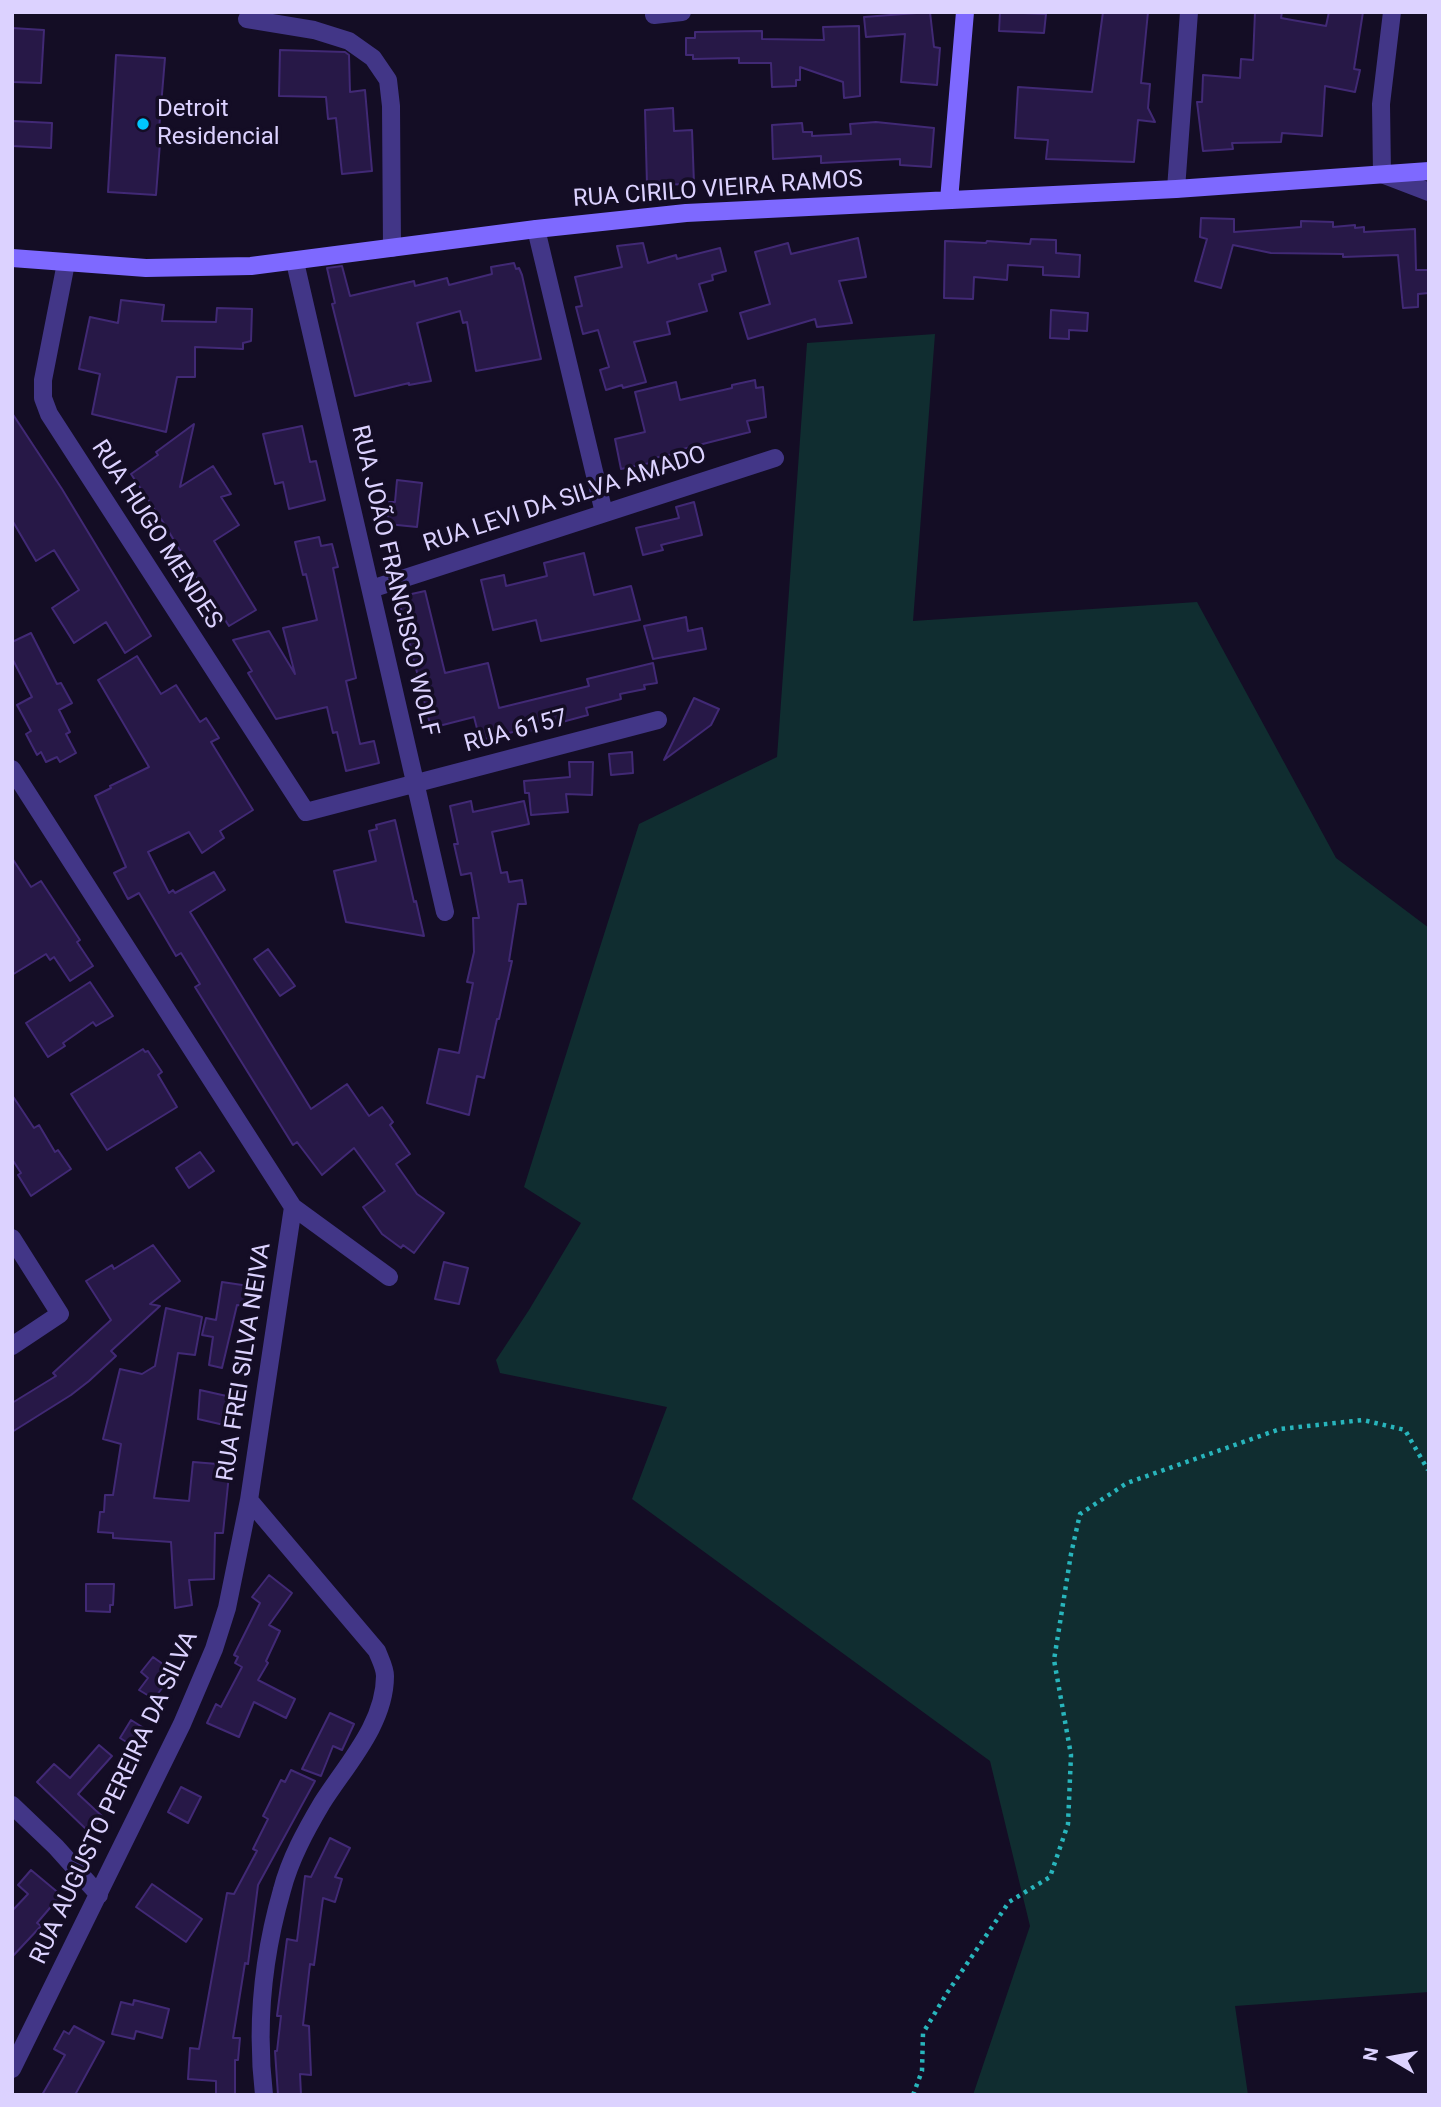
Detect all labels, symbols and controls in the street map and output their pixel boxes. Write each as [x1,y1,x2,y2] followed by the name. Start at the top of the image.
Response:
[157,96,280,152] place label: Detroit Residencial
[135,116,151,132] marker: Detroit Residencial
[572,166,864,214] street label: RUA CIRILO VIEIRA RAMOS
[344,423,444,739] street label: RUA JOÃO FRANCISCO WOLF
[84,436,228,634] street label: RUA HUGO MENDES
[420,441,710,559] street label: RUA LEVI DA SILVA AMADO
[461,704,571,760] street label: RUA 6157
[212,1241,278,1483] street label: RUA FREI SILVA NEIVA
[25,1627,205,1969] street label: RUA AUGUSTO PEREIRA DA SILVA
[1357,2023,1427,2093] north arrow
[1358,2046,1383,2063] text: N

